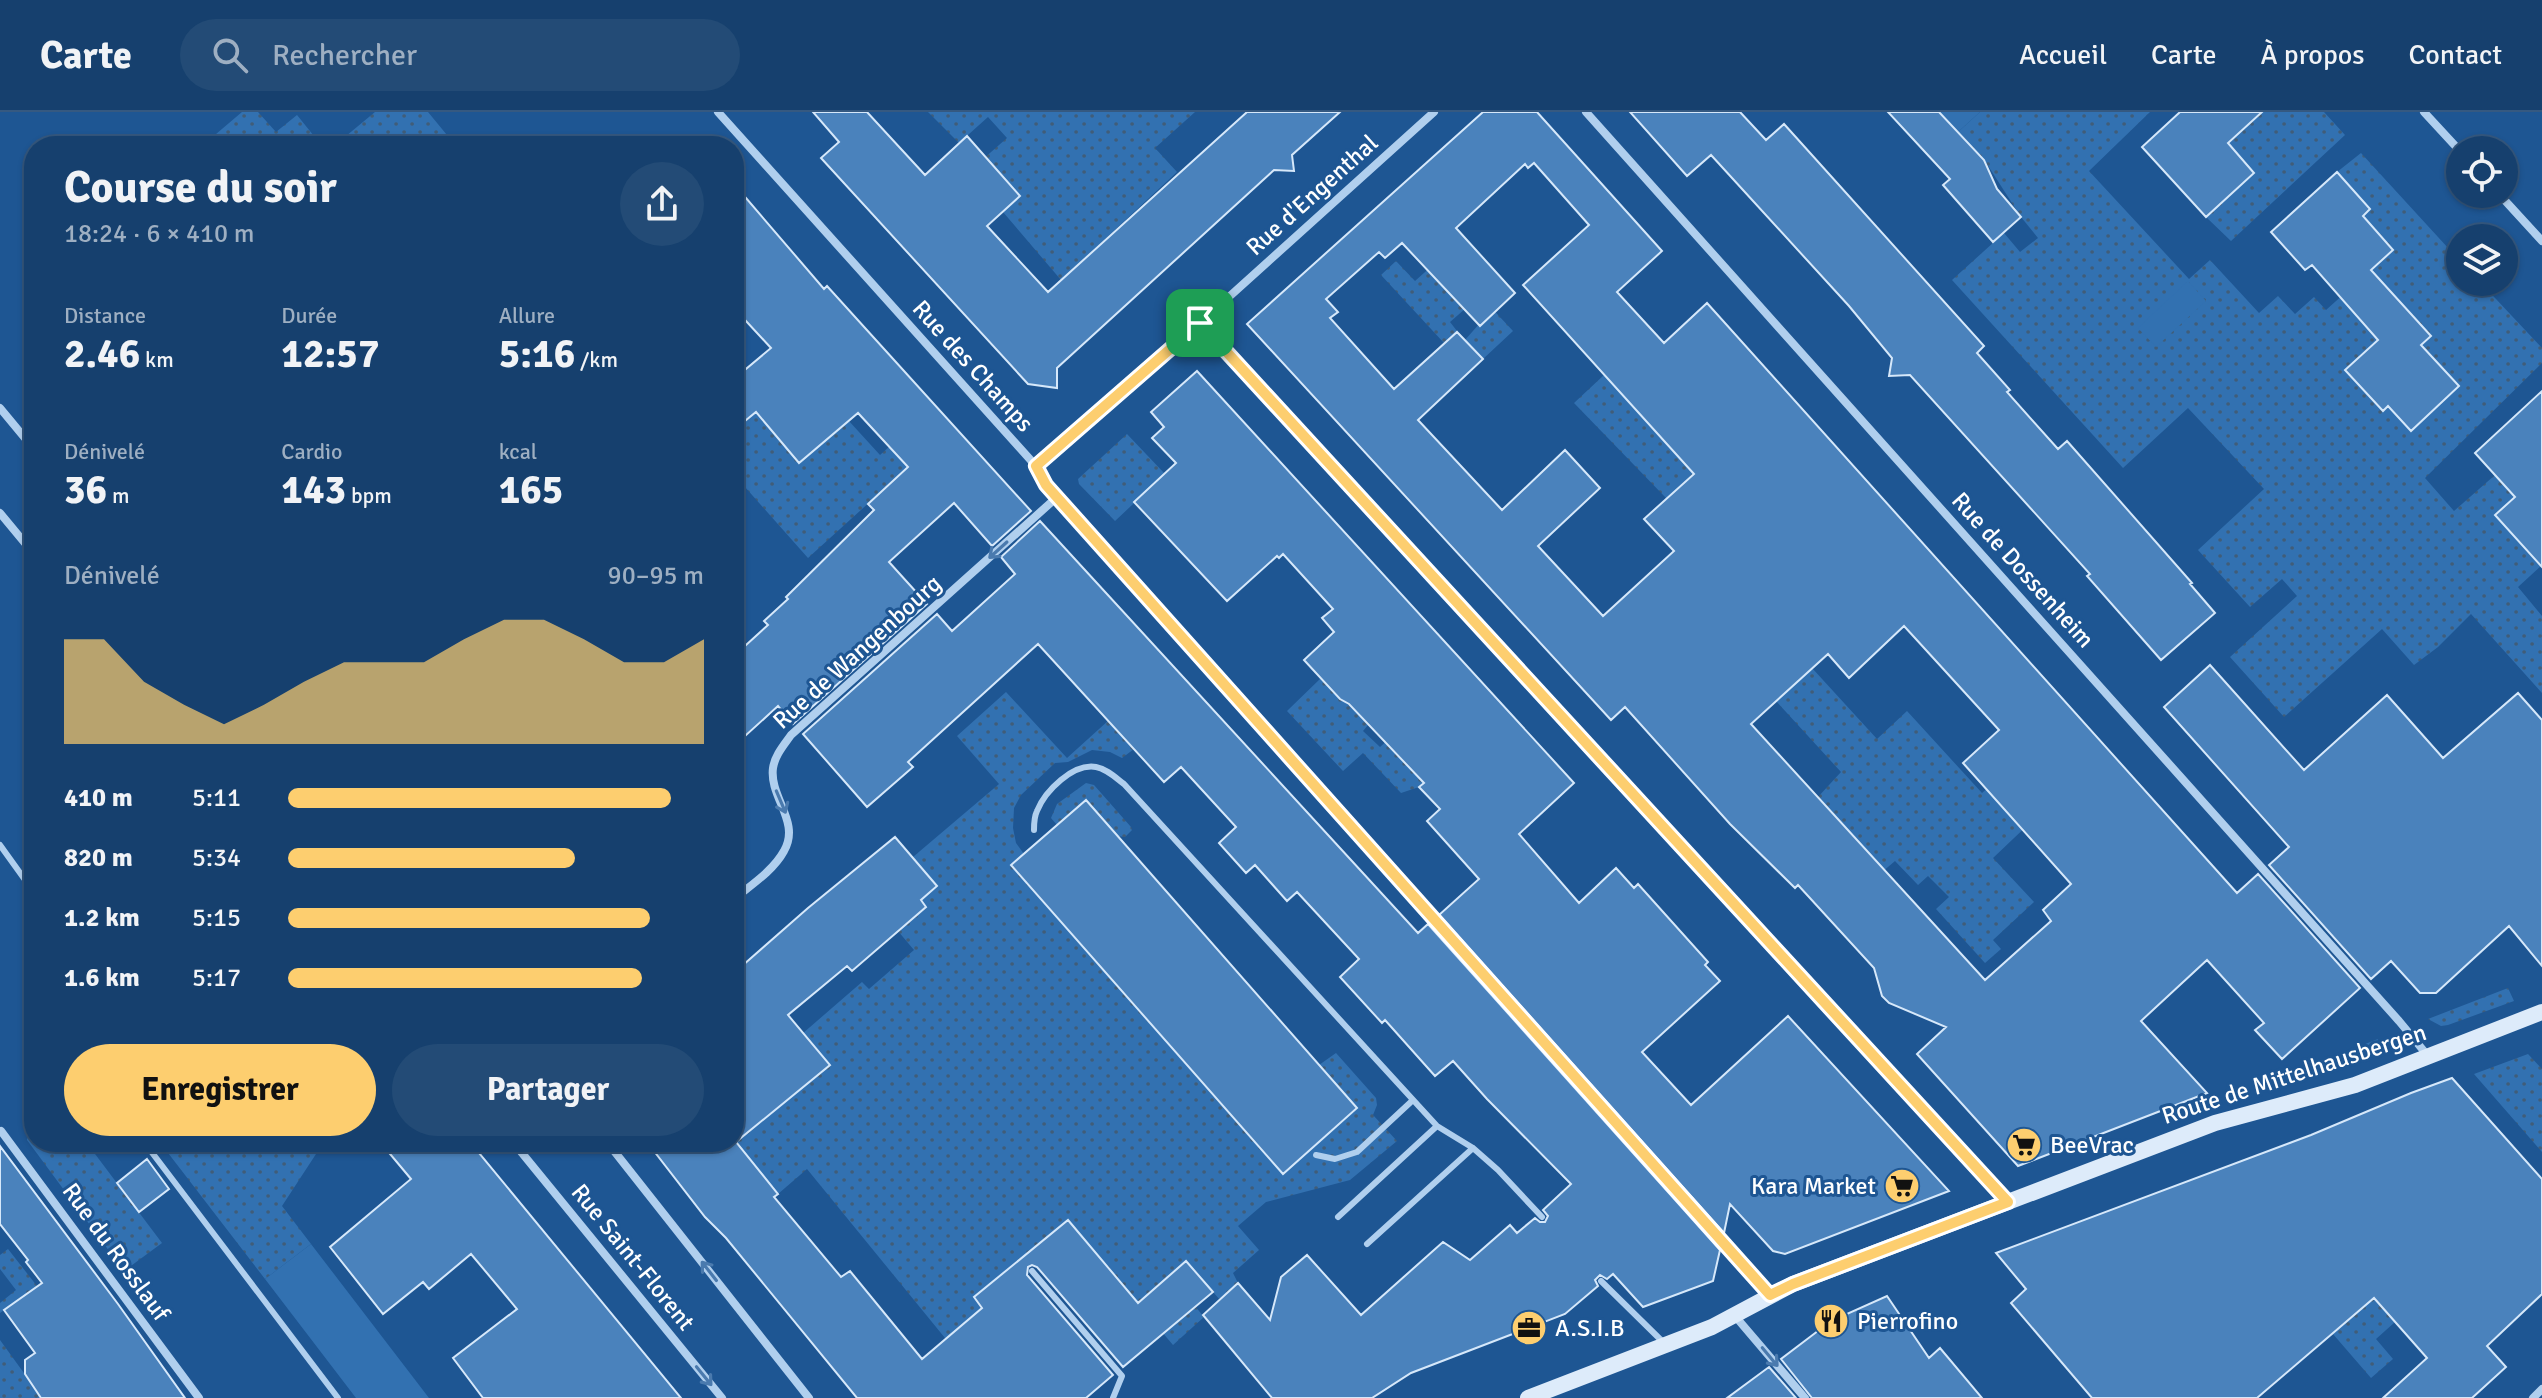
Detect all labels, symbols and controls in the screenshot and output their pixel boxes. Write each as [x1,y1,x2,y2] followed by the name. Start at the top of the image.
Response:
[180,19,740,91] search box
[40,32,132,79] text: Carte
[208,33,252,77] icon: search
[272,37,417,74] text: Rechercher
[2019,38,2107,72] text: Accueil
[2151,38,2216,72] text: Carte
[2260,38,2365,72] text: À propos
[2409,38,2502,72] text: Contact
[1240,128,1384,262] street label: Rue d'Engenthal
[2446,136,2518,296] map controls
[2446,136,2518,208] button: locate
[64,161,337,215] text: Course du soir
[620,162,704,246] button: share
[64,218,255,250] text: 18:24 · 6 × 410 m
[2446,224,2518,296] button: layers
[1166,289,1234,357] pin
[906,294,1040,438] street label: Rue des Champs
[1178,301,1222,345] icon: arrive
[64,302,146,329] text: Distance
[281,302,337,329] text: Durée
[499,302,555,329] text: Allure
[64,329,140,379] text: 2.46
[281,329,380,379] text: 12:57
[499,329,575,379] text: 5:16
[140,346,174,373] text: km
[575,346,618,373] text: /km
[64,438,145,465] text: Dénivelé
[281,438,343,465] text: Cardio
[499,438,537,465] text: kcal
[64,465,107,515] text: 36
[281,465,346,515] text: 143
[499,465,563,515] text: 165
[107,482,130,509] text: m
[346,482,392,509] text: bpm
[1945,486,2101,654] street label: Rue de Dossenheim
[989,540,1009,558] one-way arrow
[64,560,160,592] text: Dénivelé
[608,560,704,592] text: 90–95 m
[767,568,947,736] street label: Rue de Wangenbourg
[64,782,133,814] text: 410 m
[192,782,241,814] text: 5:11
[774,789,789,814] one-way arrow
[64,842,133,874] text: 820 m
[192,842,241,874] text: 5:34
[64,902,140,934] text: 1.2 km
[192,902,241,934] text: 5:15
[64,962,140,994] text: 1.6 km
[192,962,241,994] text: 5:17
[2158,1017,2430,1131] street label: Route de Mittelhausbergen
[64,1044,376,1136] button: Enregistrer
[392,1044,704,1136] button: Partager
[2005,1126,2043,1164] supermarket icon: BeeVrac
[2050,1130,2134,1160] place label: BeeVrac
[1883,1167,1921,1205] supermarket icon: Kara Market
[1751,1171,1876,1201] place label: Kara Market
[56,1177,177,1328] street label: Rue du Rosslauf
[565,1178,701,1336] street label: Rue Saint-Florent
[700,1261,717,1282] one-way arrow
[1812,1302,1850,1340] restaurant icon: Pierrofino
[1857,1306,1958,1336] place label: Pierrofino
[1510,1309,1548,1347] office icon: A.S.I.B
[1555,1313,1624,1343] place label: A.S.I.B
[1761,1346,1779,1366] one-way arrow
[696,1365,713,1386] one-way arrow

